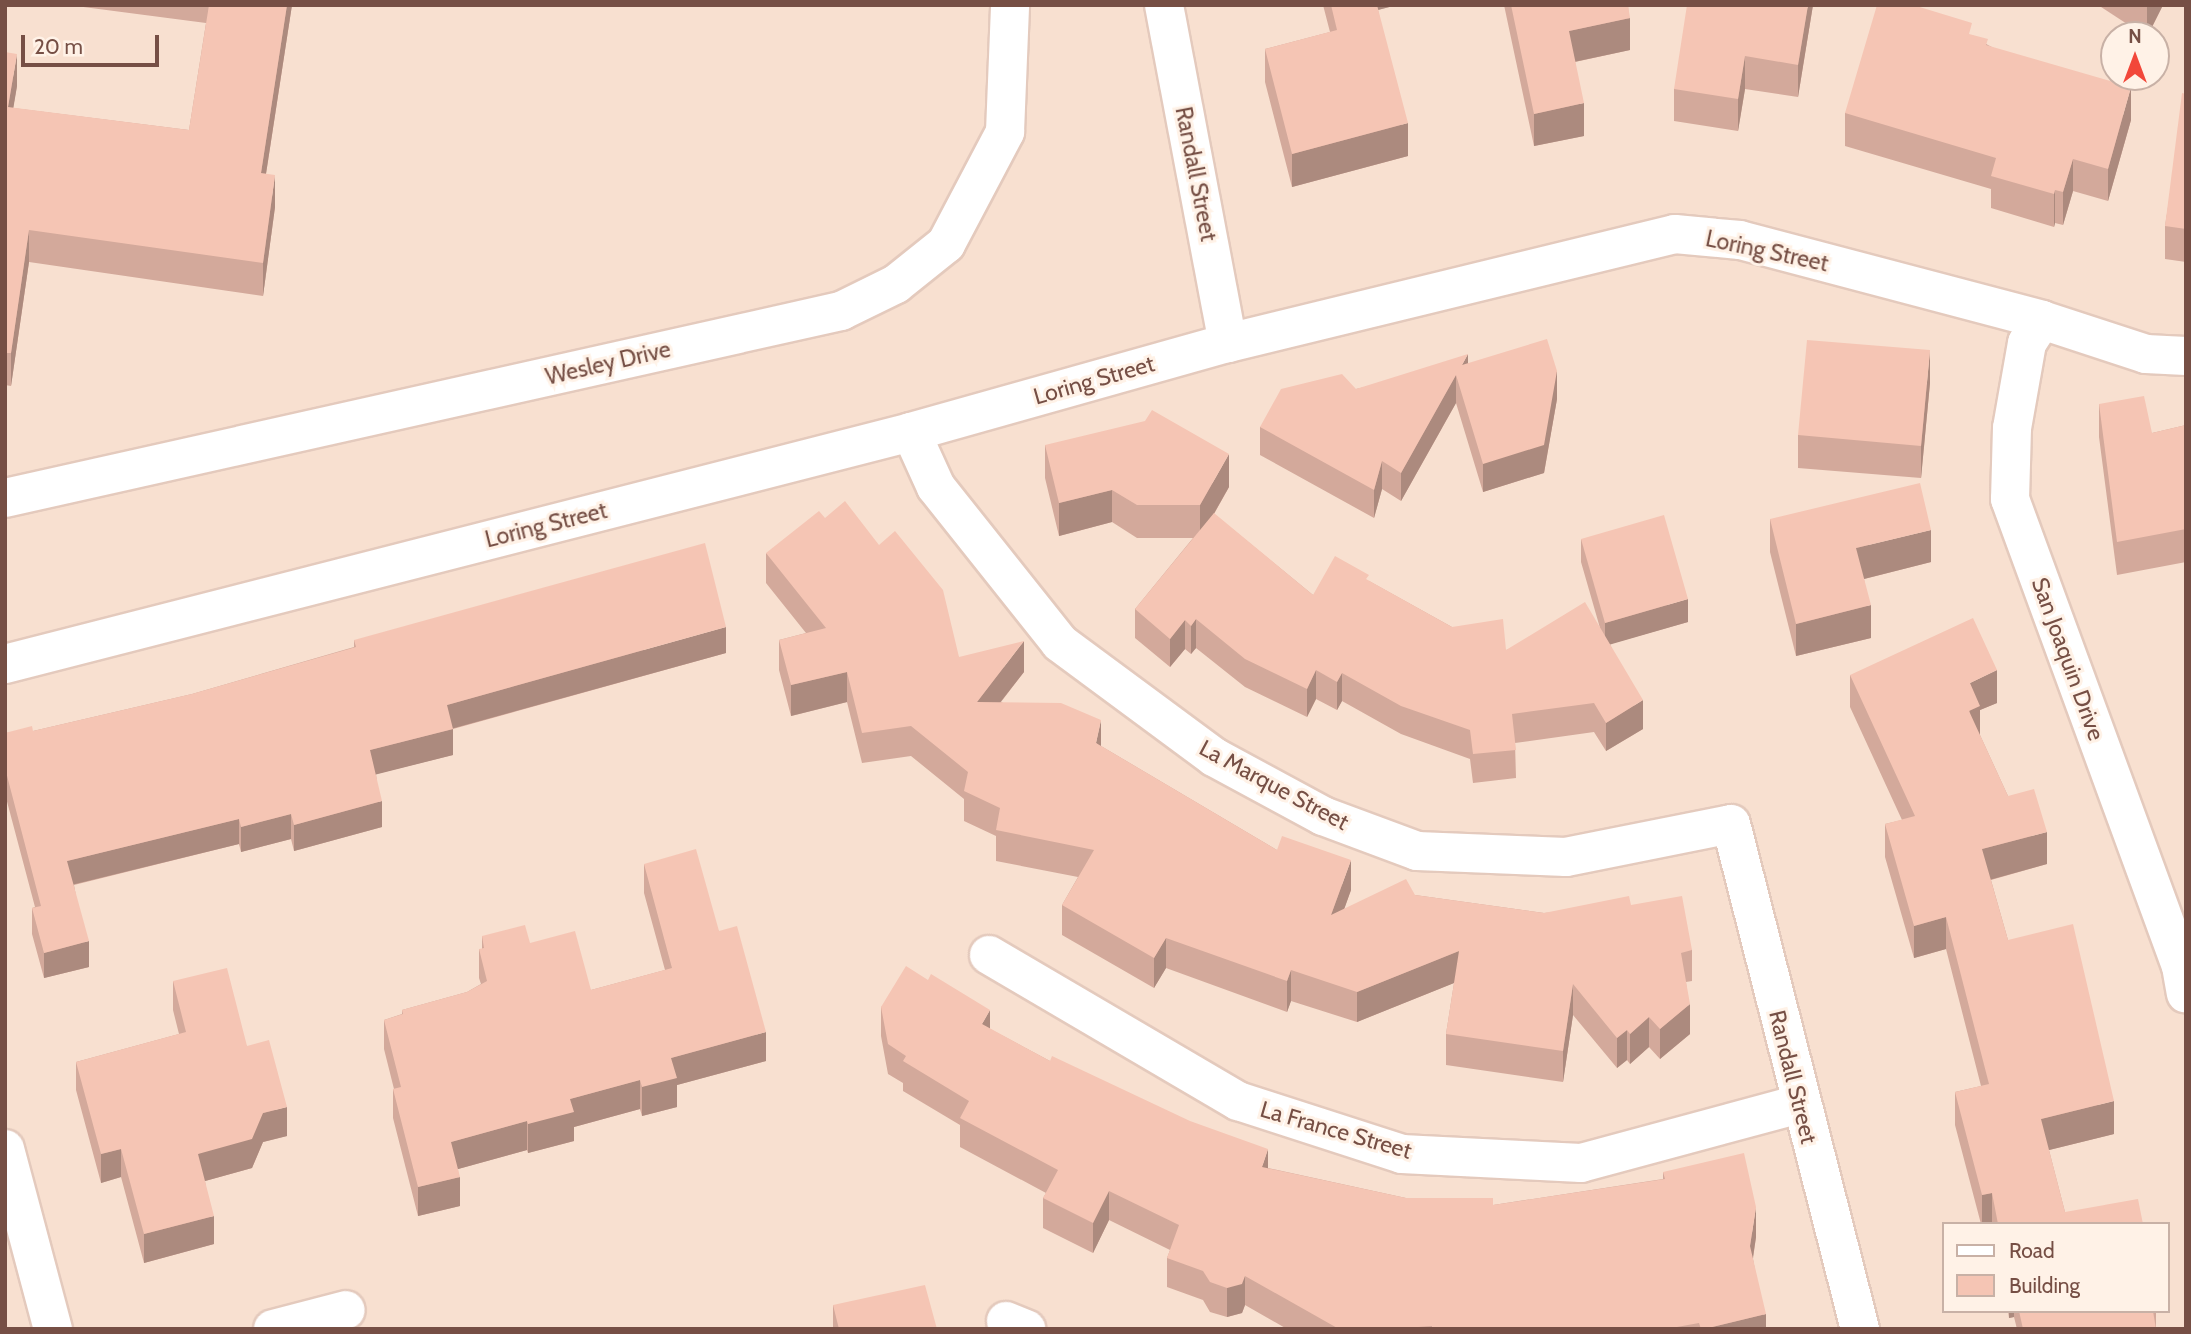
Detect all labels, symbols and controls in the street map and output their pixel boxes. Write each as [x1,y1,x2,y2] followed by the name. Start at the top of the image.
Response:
[24,21,163,65] scale bar
[2100,21,2170,91] north arrow
[2128,25,2142,48] text: N
[34,34,83,59] text: 20 m
[1169,104,1223,244] street label: Randall Street
[1703,225,1831,277] street label: Loring Street
[543,335,673,391] street label: Wesley Drive
[1030,350,1158,410] street label: Loring Street
[482,497,610,553] street label: Loring Street
[2026,574,2110,744] street label: San Joaquin Drive
[1195,734,1353,836] street label: La Marque Street
[1763,1007,1823,1147] street label: Randall Street
[1257,1095,1415,1165] street label: La France Street
[1942,1222,2170,1313] legend
[2009,1238,2055,1263] text: Road
[2009,1273,2080,1298] text: Building

